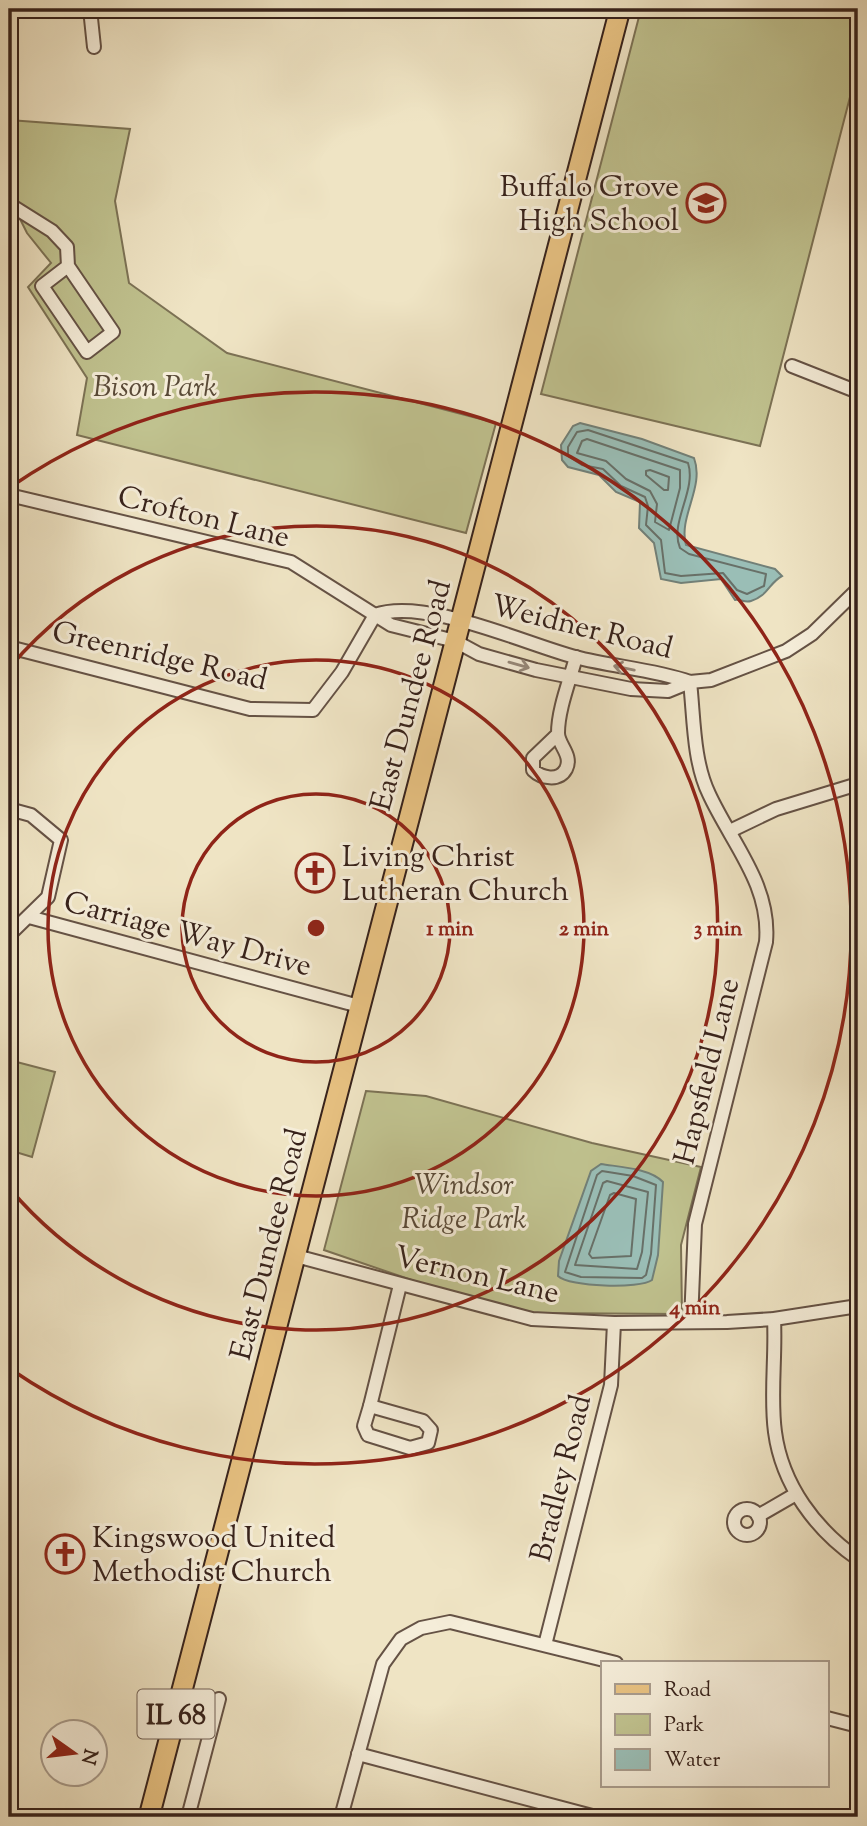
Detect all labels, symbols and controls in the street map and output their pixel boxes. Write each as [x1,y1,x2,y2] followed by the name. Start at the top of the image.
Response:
[500,167,679,244] place label: Buffalo Grove High School
[685,182,727,224] school or university icon: Buffalo Grove High School
[93,367,217,410] park label: Bison Park
[113,476,294,561] street label: Crofton Lane
[361,575,464,816] street label: East Dundee Road
[486,585,677,672] street label: Weidner Road
[48,612,271,703] street label: Greenridge Road
[507,659,530,672] one-way arrow
[613,661,636,674] one-way arrow
[342,837,570,914] place label: Living Christ Lutheran Church
[294,852,336,894] church icon: Living Christ Lutheran Church
[59,882,316,989] street label: Carriage Way Drive
[426,915,474,945] text: 1 min
[559,915,610,945] text: 2 min
[694,915,743,945] text: 3 min
[304,916,328,940] centre of rings
[665,974,752,1169] street label: Hapsfield Lane
[221,1124,320,1365] street label: East Dundee Road
[401,1165,527,1242] park label: Windsor Ridge Park
[390,1237,563,1316] street label: Vernon Lane
[669,1294,721,1324] text: 4 min
[521,1390,604,1567] street label: Bradley Road
[92,1518,336,1595] place label: Kingswood United Methodist Church
[44,1533,86,1575] church icon: Kingswood United Methodist Church
[601,1661,828,1787] legend
[664,1676,711,1706] text: Road
[138,1690,214,1738] road number: IL 68
[664,1711,705,1741] text: Park
[38,1717,108,1787] north arrow
[73,1746,103,1767] text: N
[664,1746,721,1776] text: Water

